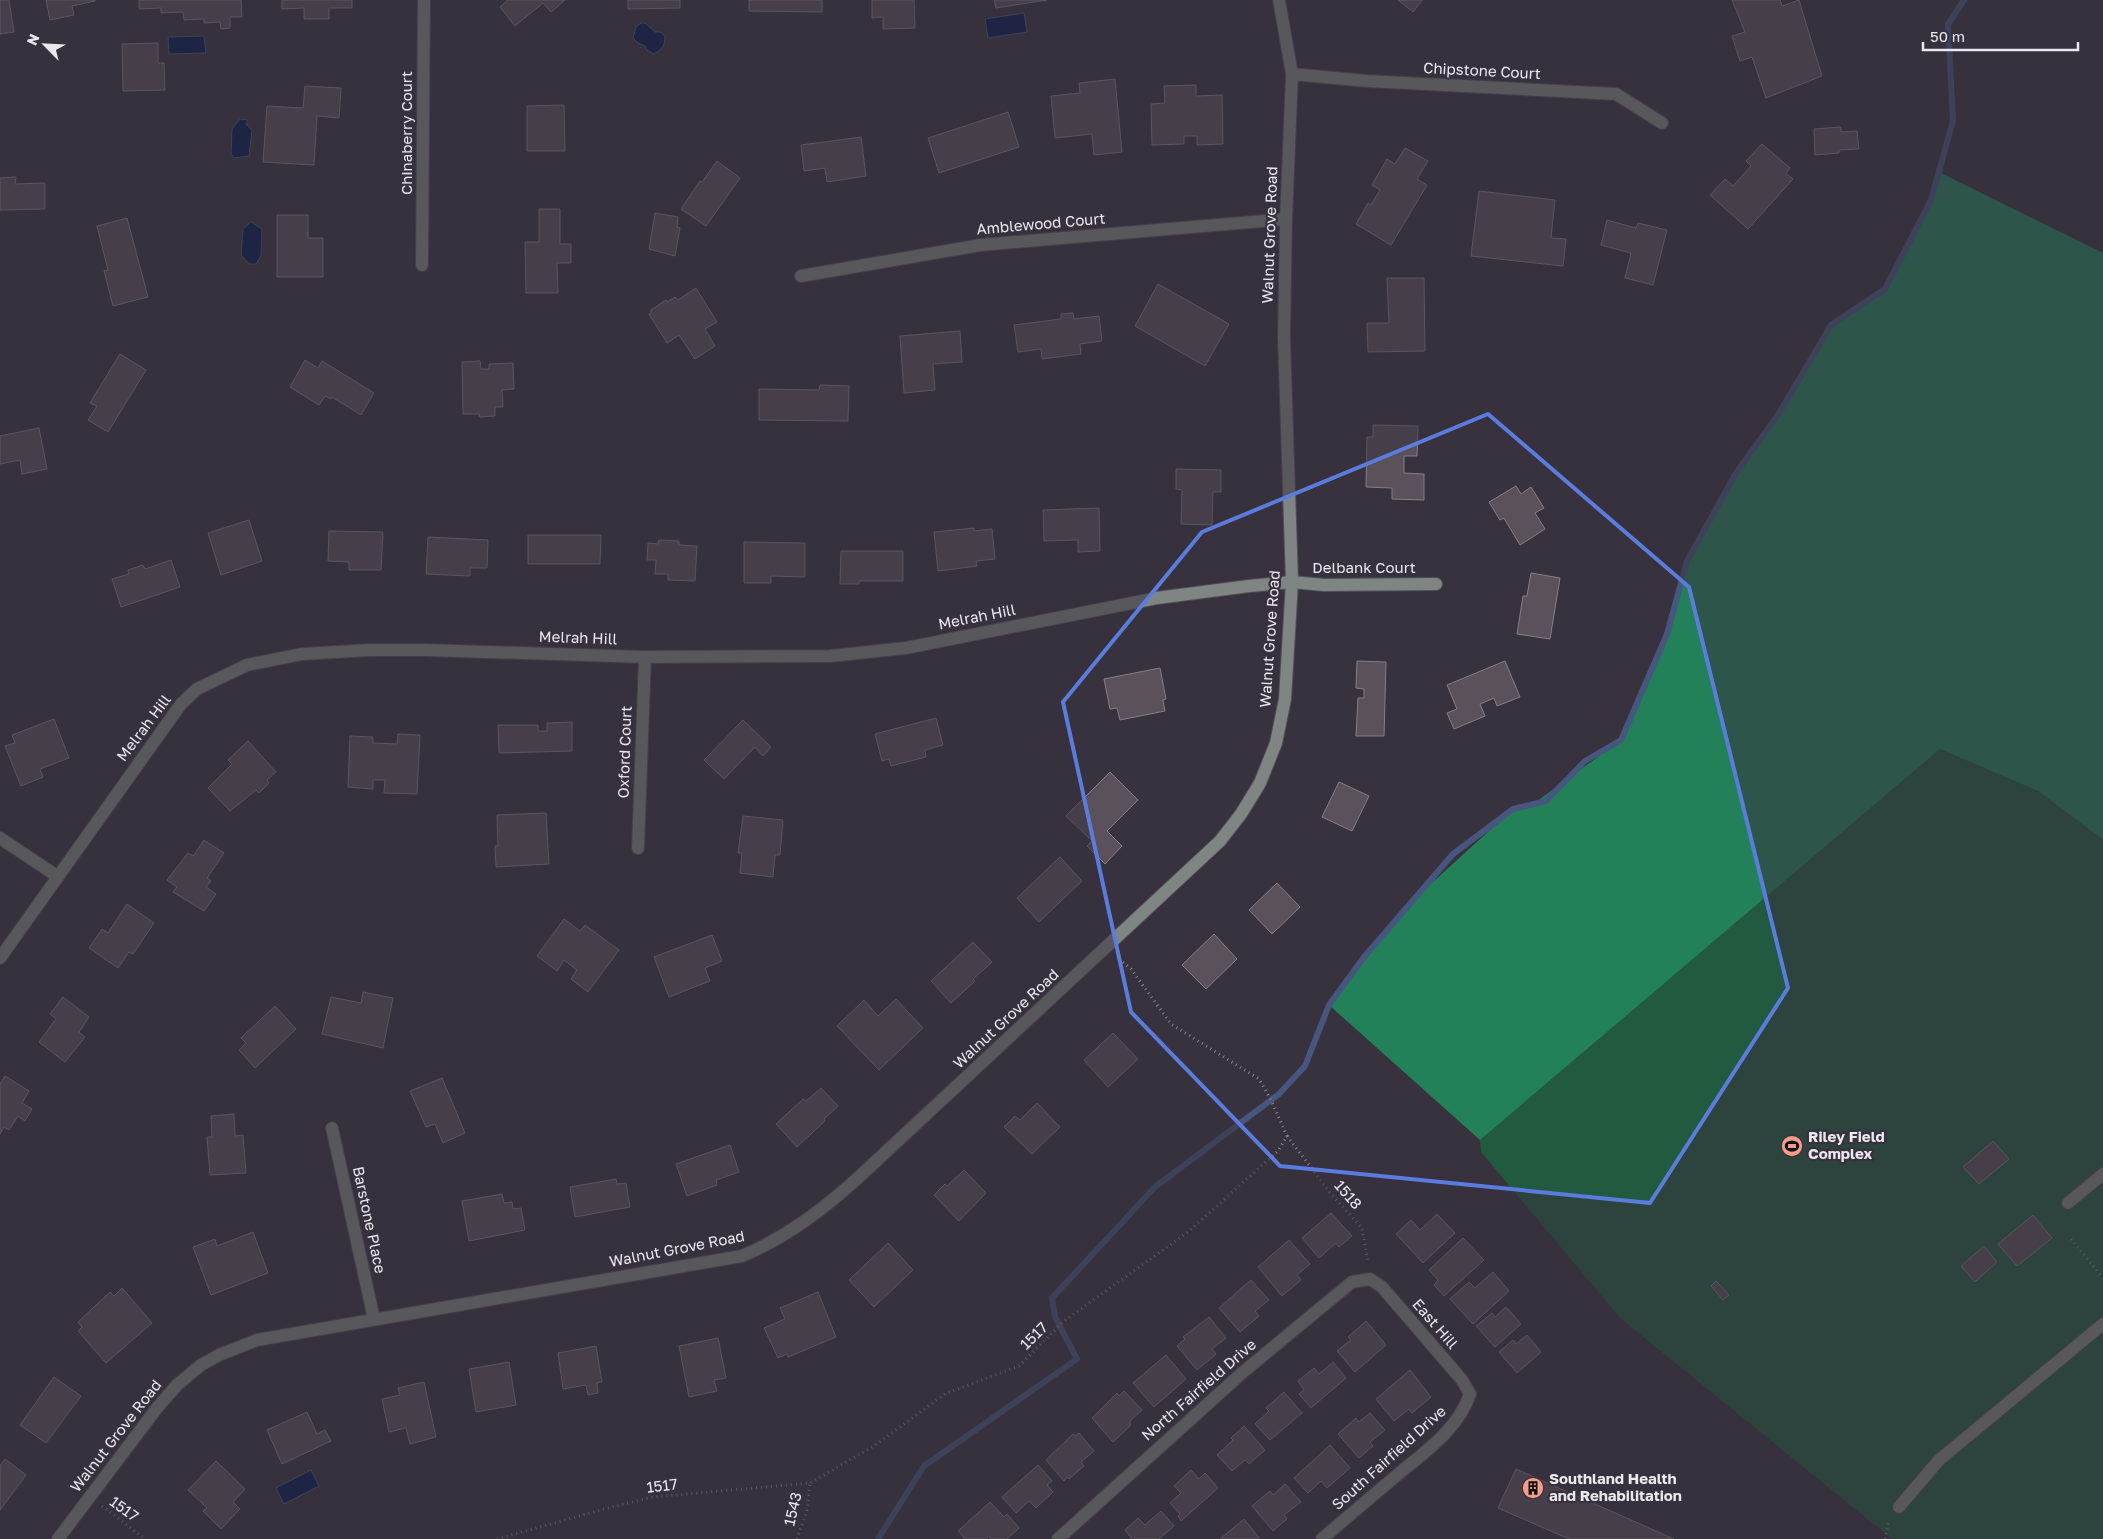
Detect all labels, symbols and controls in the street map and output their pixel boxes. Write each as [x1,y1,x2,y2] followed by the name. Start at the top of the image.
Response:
[20,20,70,70] north arrow
[1923,20,2078,52] scale bar
[1930,27,1965,45] text: 50 m
[23,31,43,48] text: N
[1423,58,1541,82] street label: Chipstone Court
[397,71,415,195] street label: Chinaberry Court
[1258,166,1280,304] street label: Walnut Grove Road
[976,208,1106,238] street label: Amblewood Court
[1312,558,1416,576] street label: Delbank Court
[1255,570,1283,708] street label: Walnut Grove Road
[937,600,1017,632] street label: Melrah Hill
[538,627,618,647] street label: Melrah Hill
[112,690,174,764] street label: Melrah Hill
[613,705,635,799] street label: Oxford Court
[949,965,1062,1072] street label: Walnut Grove Road
[1808,1127,1885,1162] place label: Riley Field Complex
[1780,1134,1804,1158] sports icon: Riley Field Complex
[350,1165,390,1275] street label: Barstone Place
[1331,1176,1366,1212] street label: 1518
[608,1226,746,1270] street label: Walnut Grove Road
[1409,1295,1462,1352] street label: East Hill
[1016,1318,1051,1353] street label: 1517
[1137,1334,1259,1444] street label: North Fairfield Drive
[66,1376,165,1495] street label: Walnut Grove Road
[1328,1401,1449,1513] street label: South Fairfield Drive
[1549,1469,1682,1504] place label: Southland Health and Rehabilitation
[645,1474,679,1496] street label: 1517
[1521,1476,1545,1500] building icon: Southland Health and Rehabilitation
[779,1490,805,1527] street label: 1543
[107,1492,143,1525] street label: 1517

